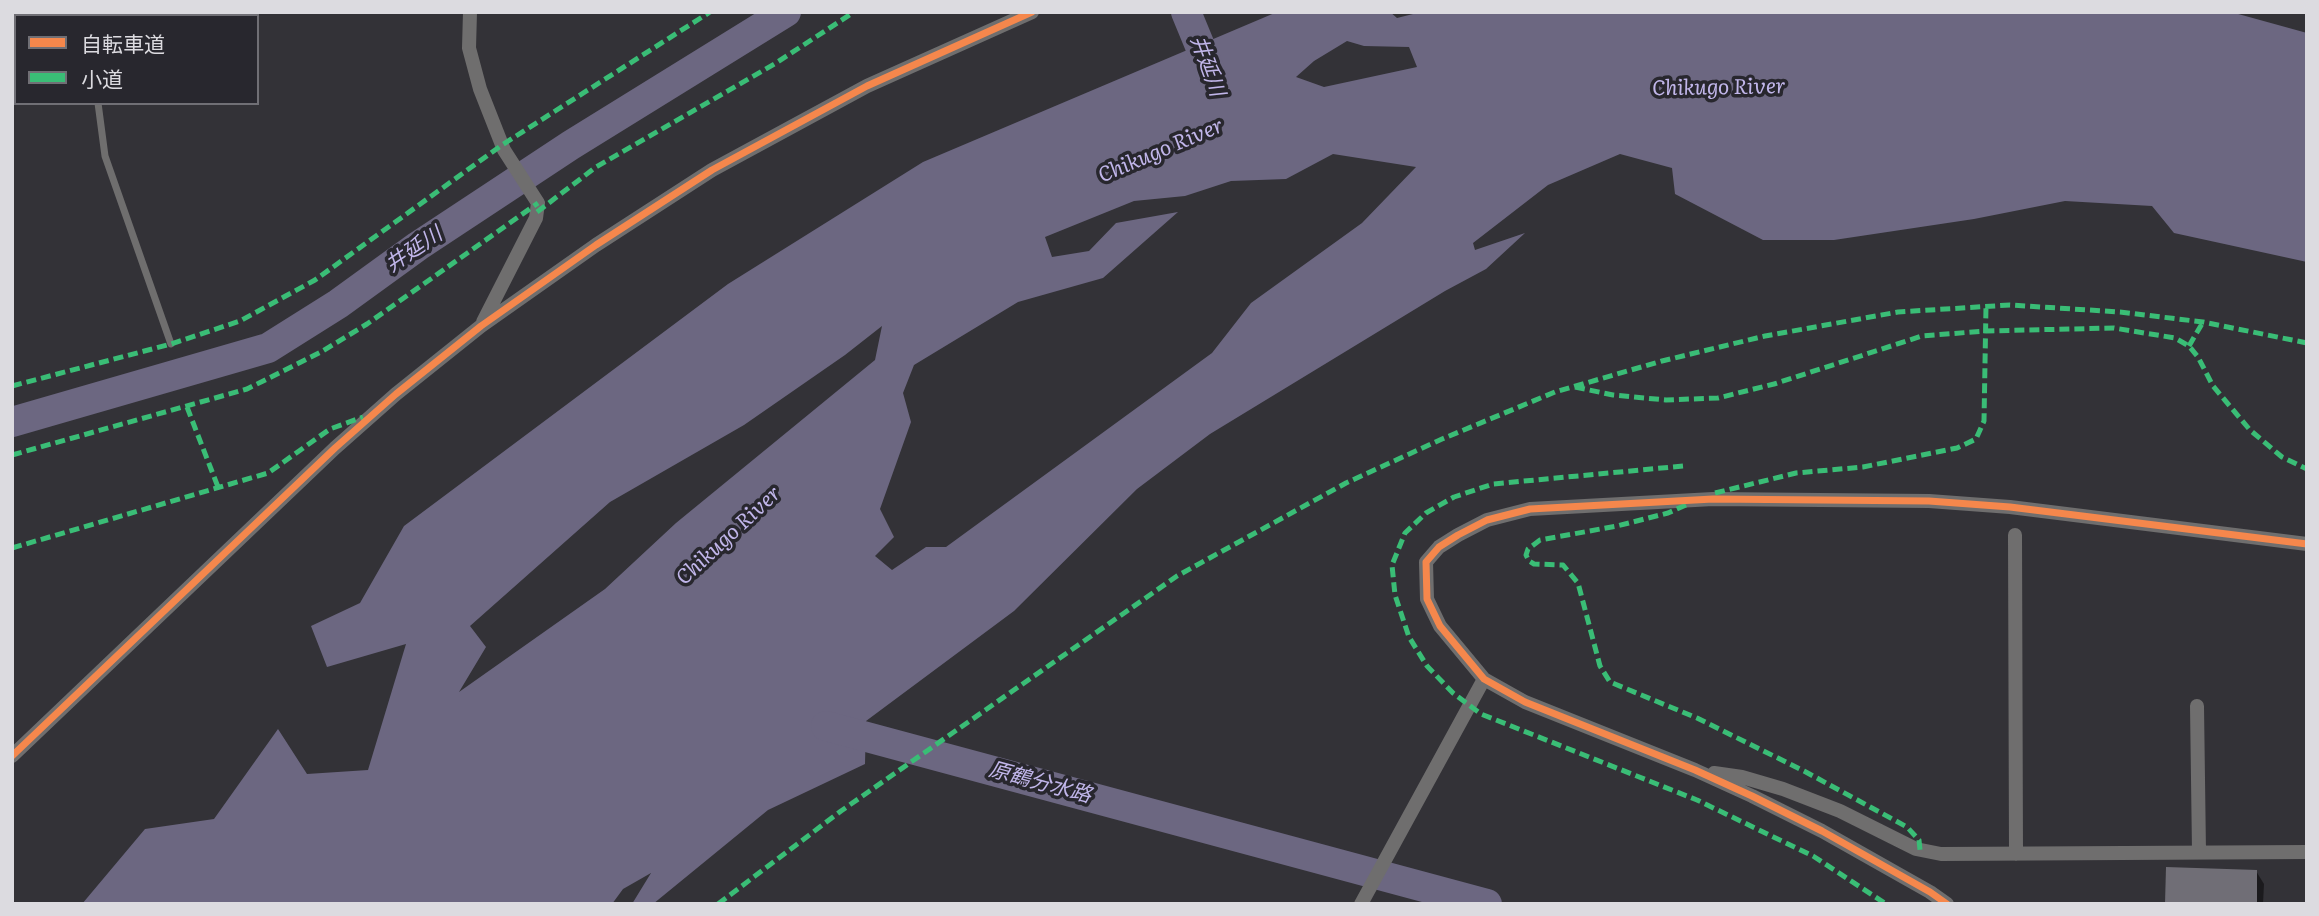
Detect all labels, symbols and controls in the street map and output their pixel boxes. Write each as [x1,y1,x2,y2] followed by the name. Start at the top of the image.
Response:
[14,14,259,105] legend
[81,27,165,58] text: 自転車道
[1184,32,1230,100] water label: 井延川
[81,62,123,93] text: 小道
[1652,74,1786,102] water label: Chikugo River
[1095,113,1227,189] water label: Chikugo River
[381,222,447,278] water label: 井延川
[672,481,786,591] water label: Chikugo River
[986,757,1094,809] water label: 原鶴分水路

